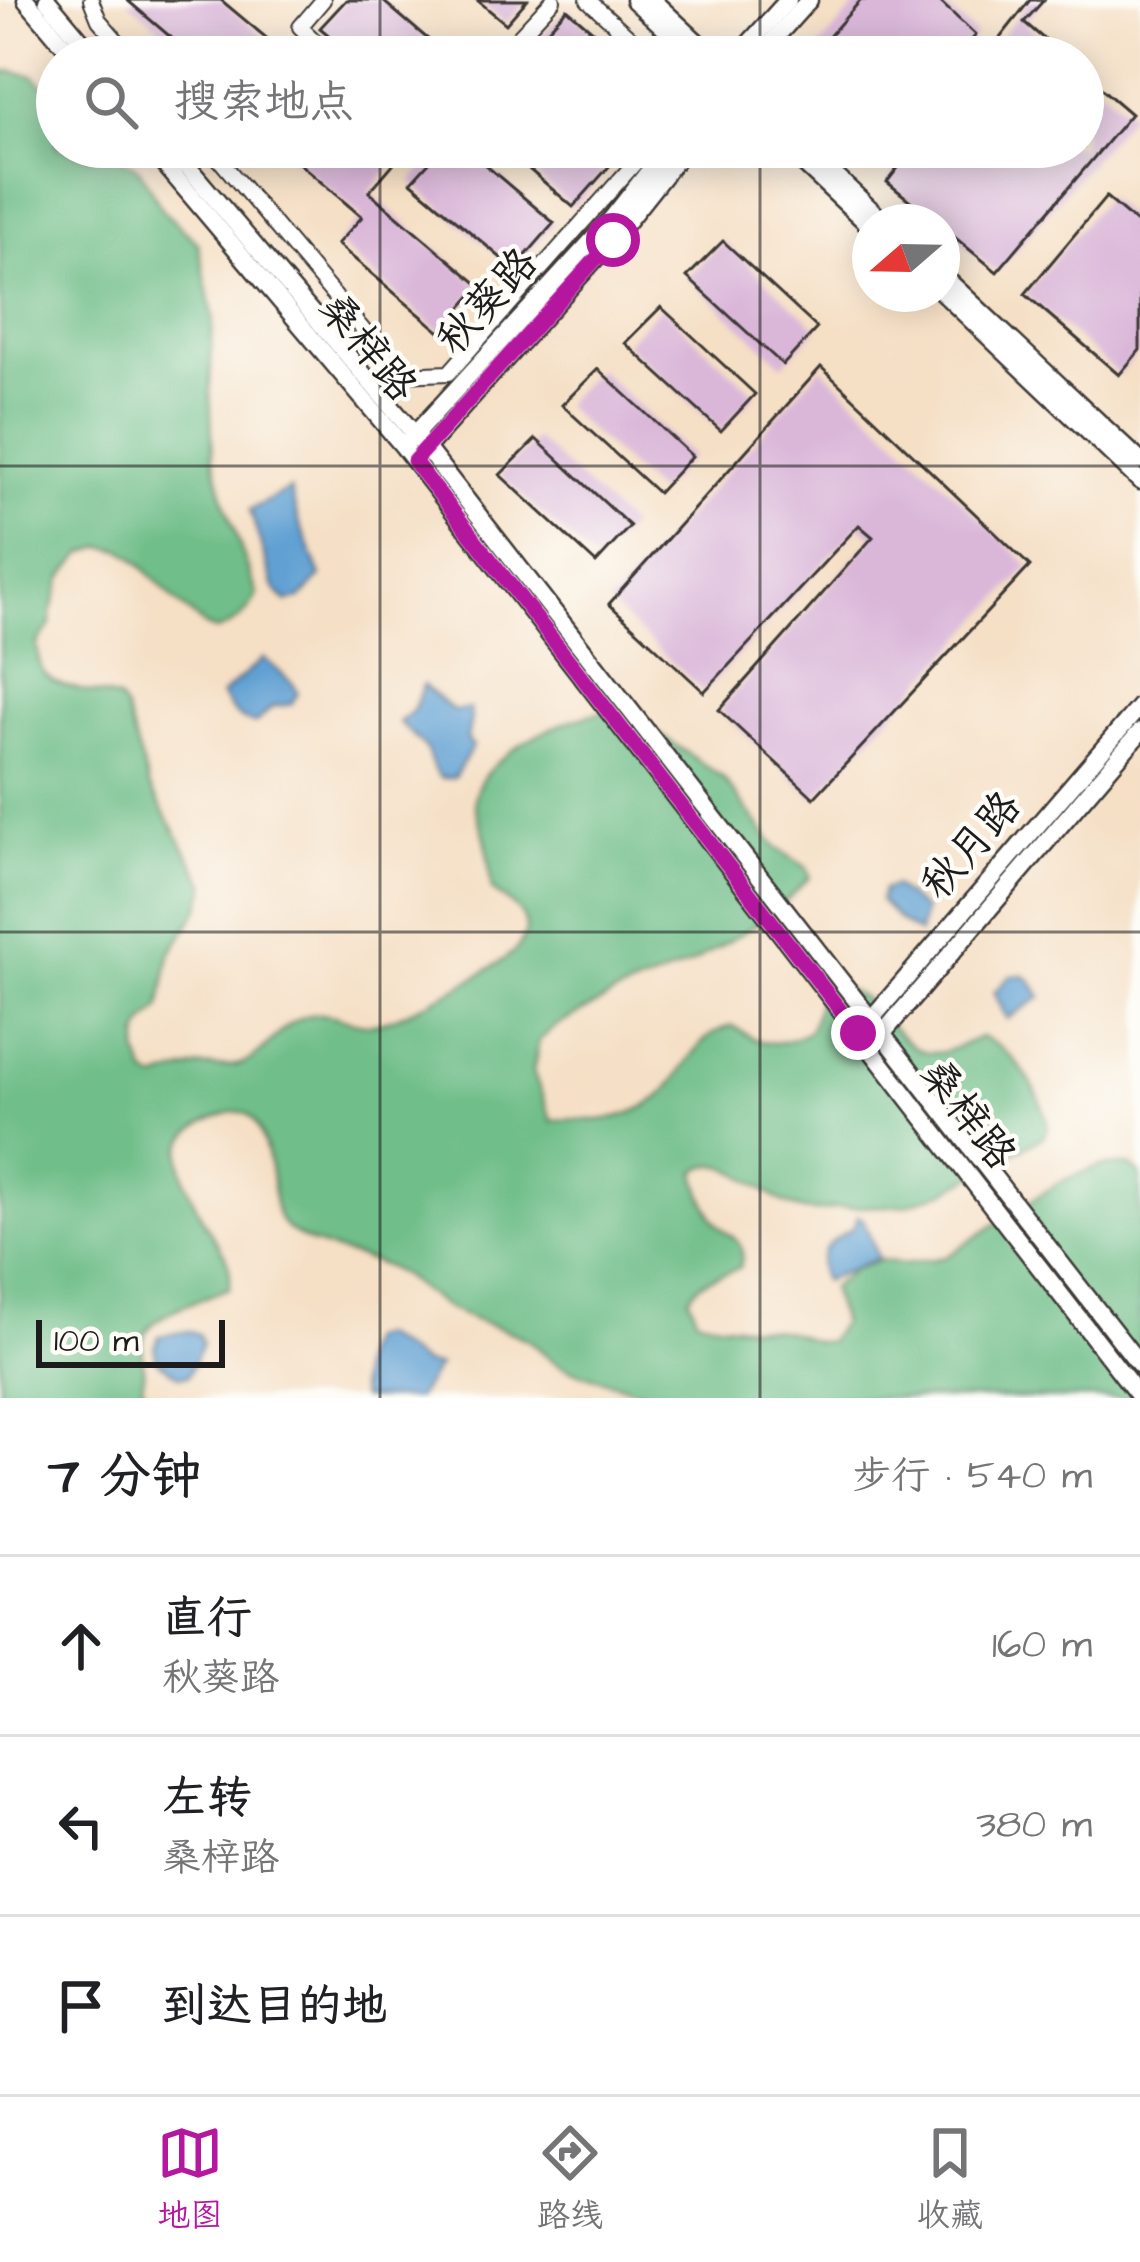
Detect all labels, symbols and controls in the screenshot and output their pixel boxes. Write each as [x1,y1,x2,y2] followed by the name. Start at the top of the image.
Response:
[36,36,1104,168] search box
[78,69,144,135] icon: search
[174,72,354,134] text: 搜索地点
[852,204,960,312] north arrow
[586,213,640,267] route start
[424,236,552,368] street label: 秋葵路
[304,281,430,415] street label: 桑梓路
[909,779,1035,913] street label: 秋月路
[831,1006,885,1060] route end
[905,1047,1029,1183] street label: 桑梓路
[36,1314,225,1367] scale bar
[54,1318,139,1364] text: 100 m
[48,1442,202,1513] text: 7 分钟
[853,1450,1092,1504] text: 步行 · 540 m
[162,1588,252,1650] text: 直行
[48,1613,114,1679] icon: ahead
[992,1619,1092,1673] text: 160 m
[162,1652,279,1706] text: 秋葵路
[162,1768,252,1830] text: 左转
[48,1793,114,1859] icon: left
[976,1799,1092,1853] text: 380 m
[162,1832,279,1886] text: 桑梓路
[48,1973,114,2039] icon: arrive
[162,1976,387,2038] text: 到达目的地
[157,2120,223,2239] tab: 地图
[537,2120,603,2239] tab: 路线
[917,2120,983,2239] tab: 收藏

